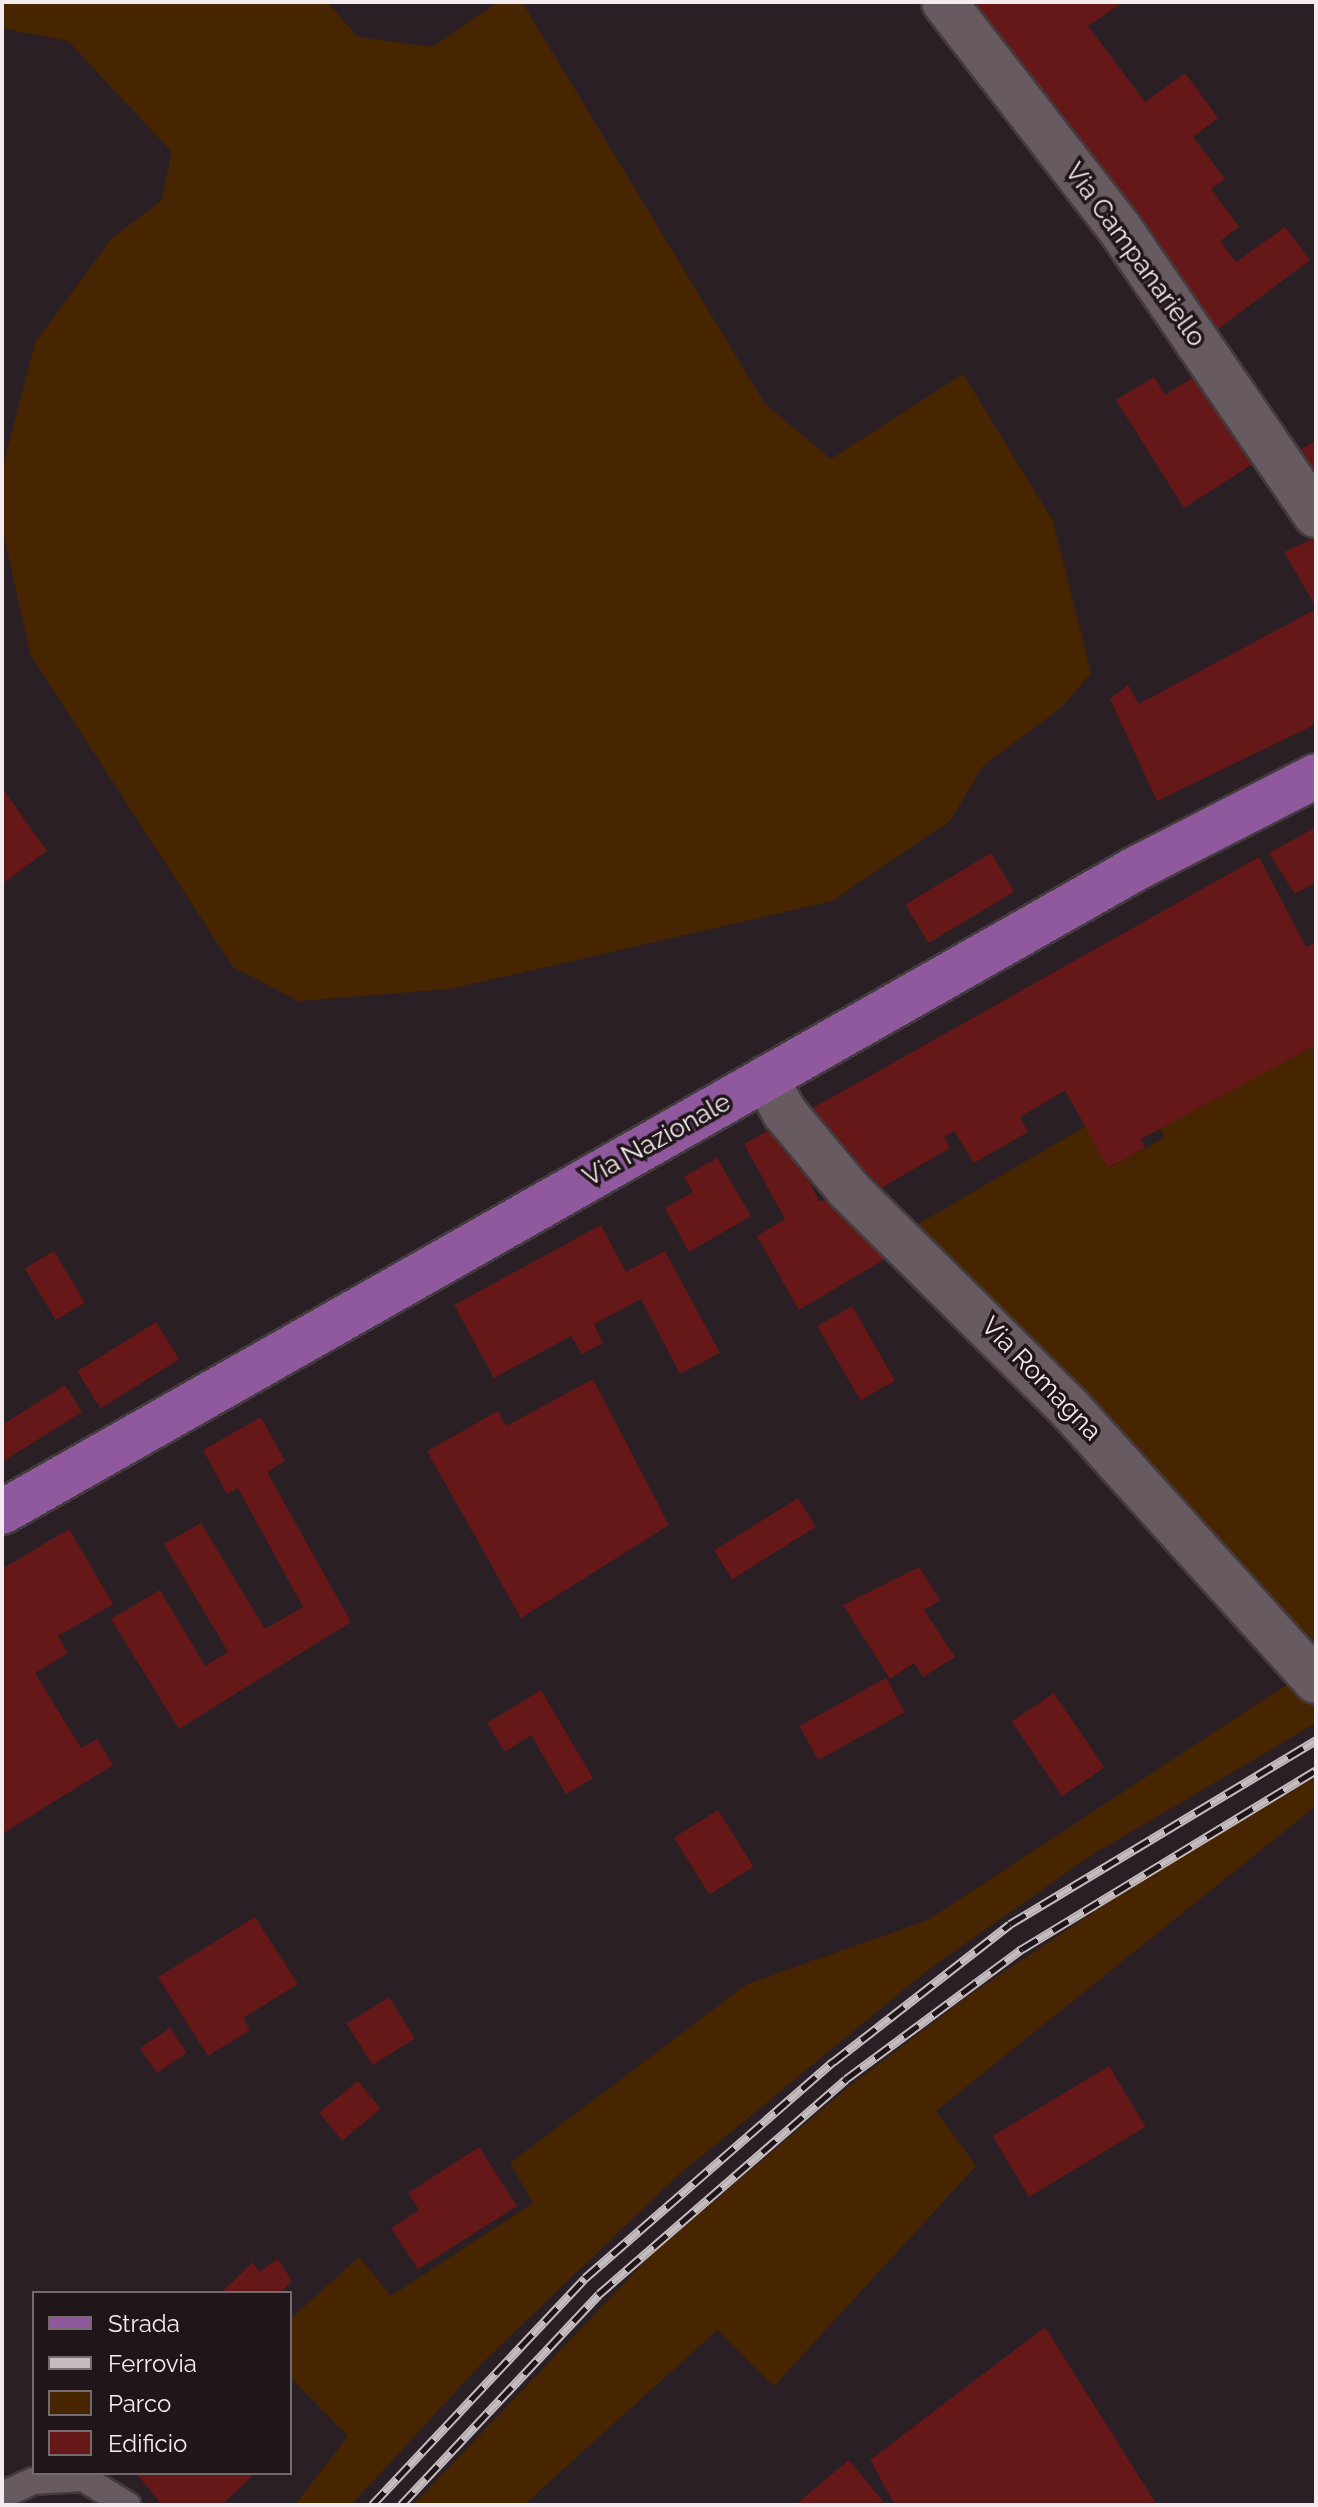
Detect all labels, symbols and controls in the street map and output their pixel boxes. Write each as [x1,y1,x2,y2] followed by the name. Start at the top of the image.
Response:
[1058,157,1212,353] street label: Via Campanariello
[578,1087,736,1193] street label: Via Nazionale
[974,1311,1108,1447] street label: Via Romagna
[32,2291,292,2475] legend
[108,2309,180,2338] text: Strada
[108,2349,197,2378] text: Ferrovia
[108,2389,171,2418] text: Parco
[108,2429,187,2458] text: Edificio

